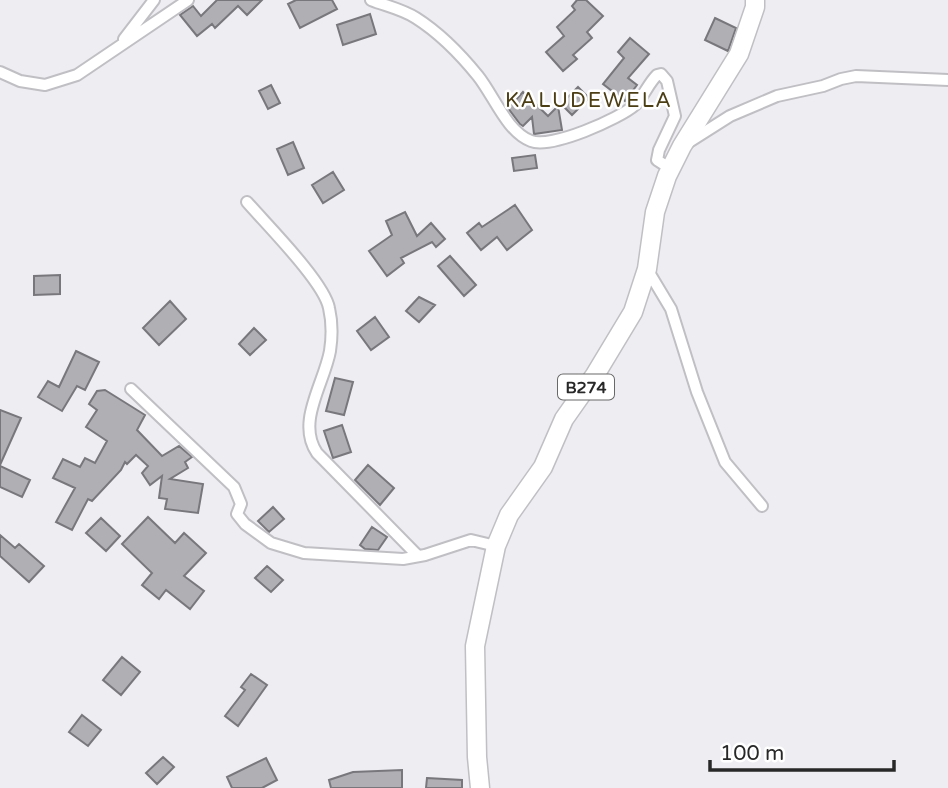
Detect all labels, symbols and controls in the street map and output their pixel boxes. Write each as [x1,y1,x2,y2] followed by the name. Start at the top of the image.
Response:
[505,88,673,113] district label: KALUDEWELA
[558,374,614,400] road number: B274
[710,728,894,772] scale bar
[720,741,784,766] text: 100 m

